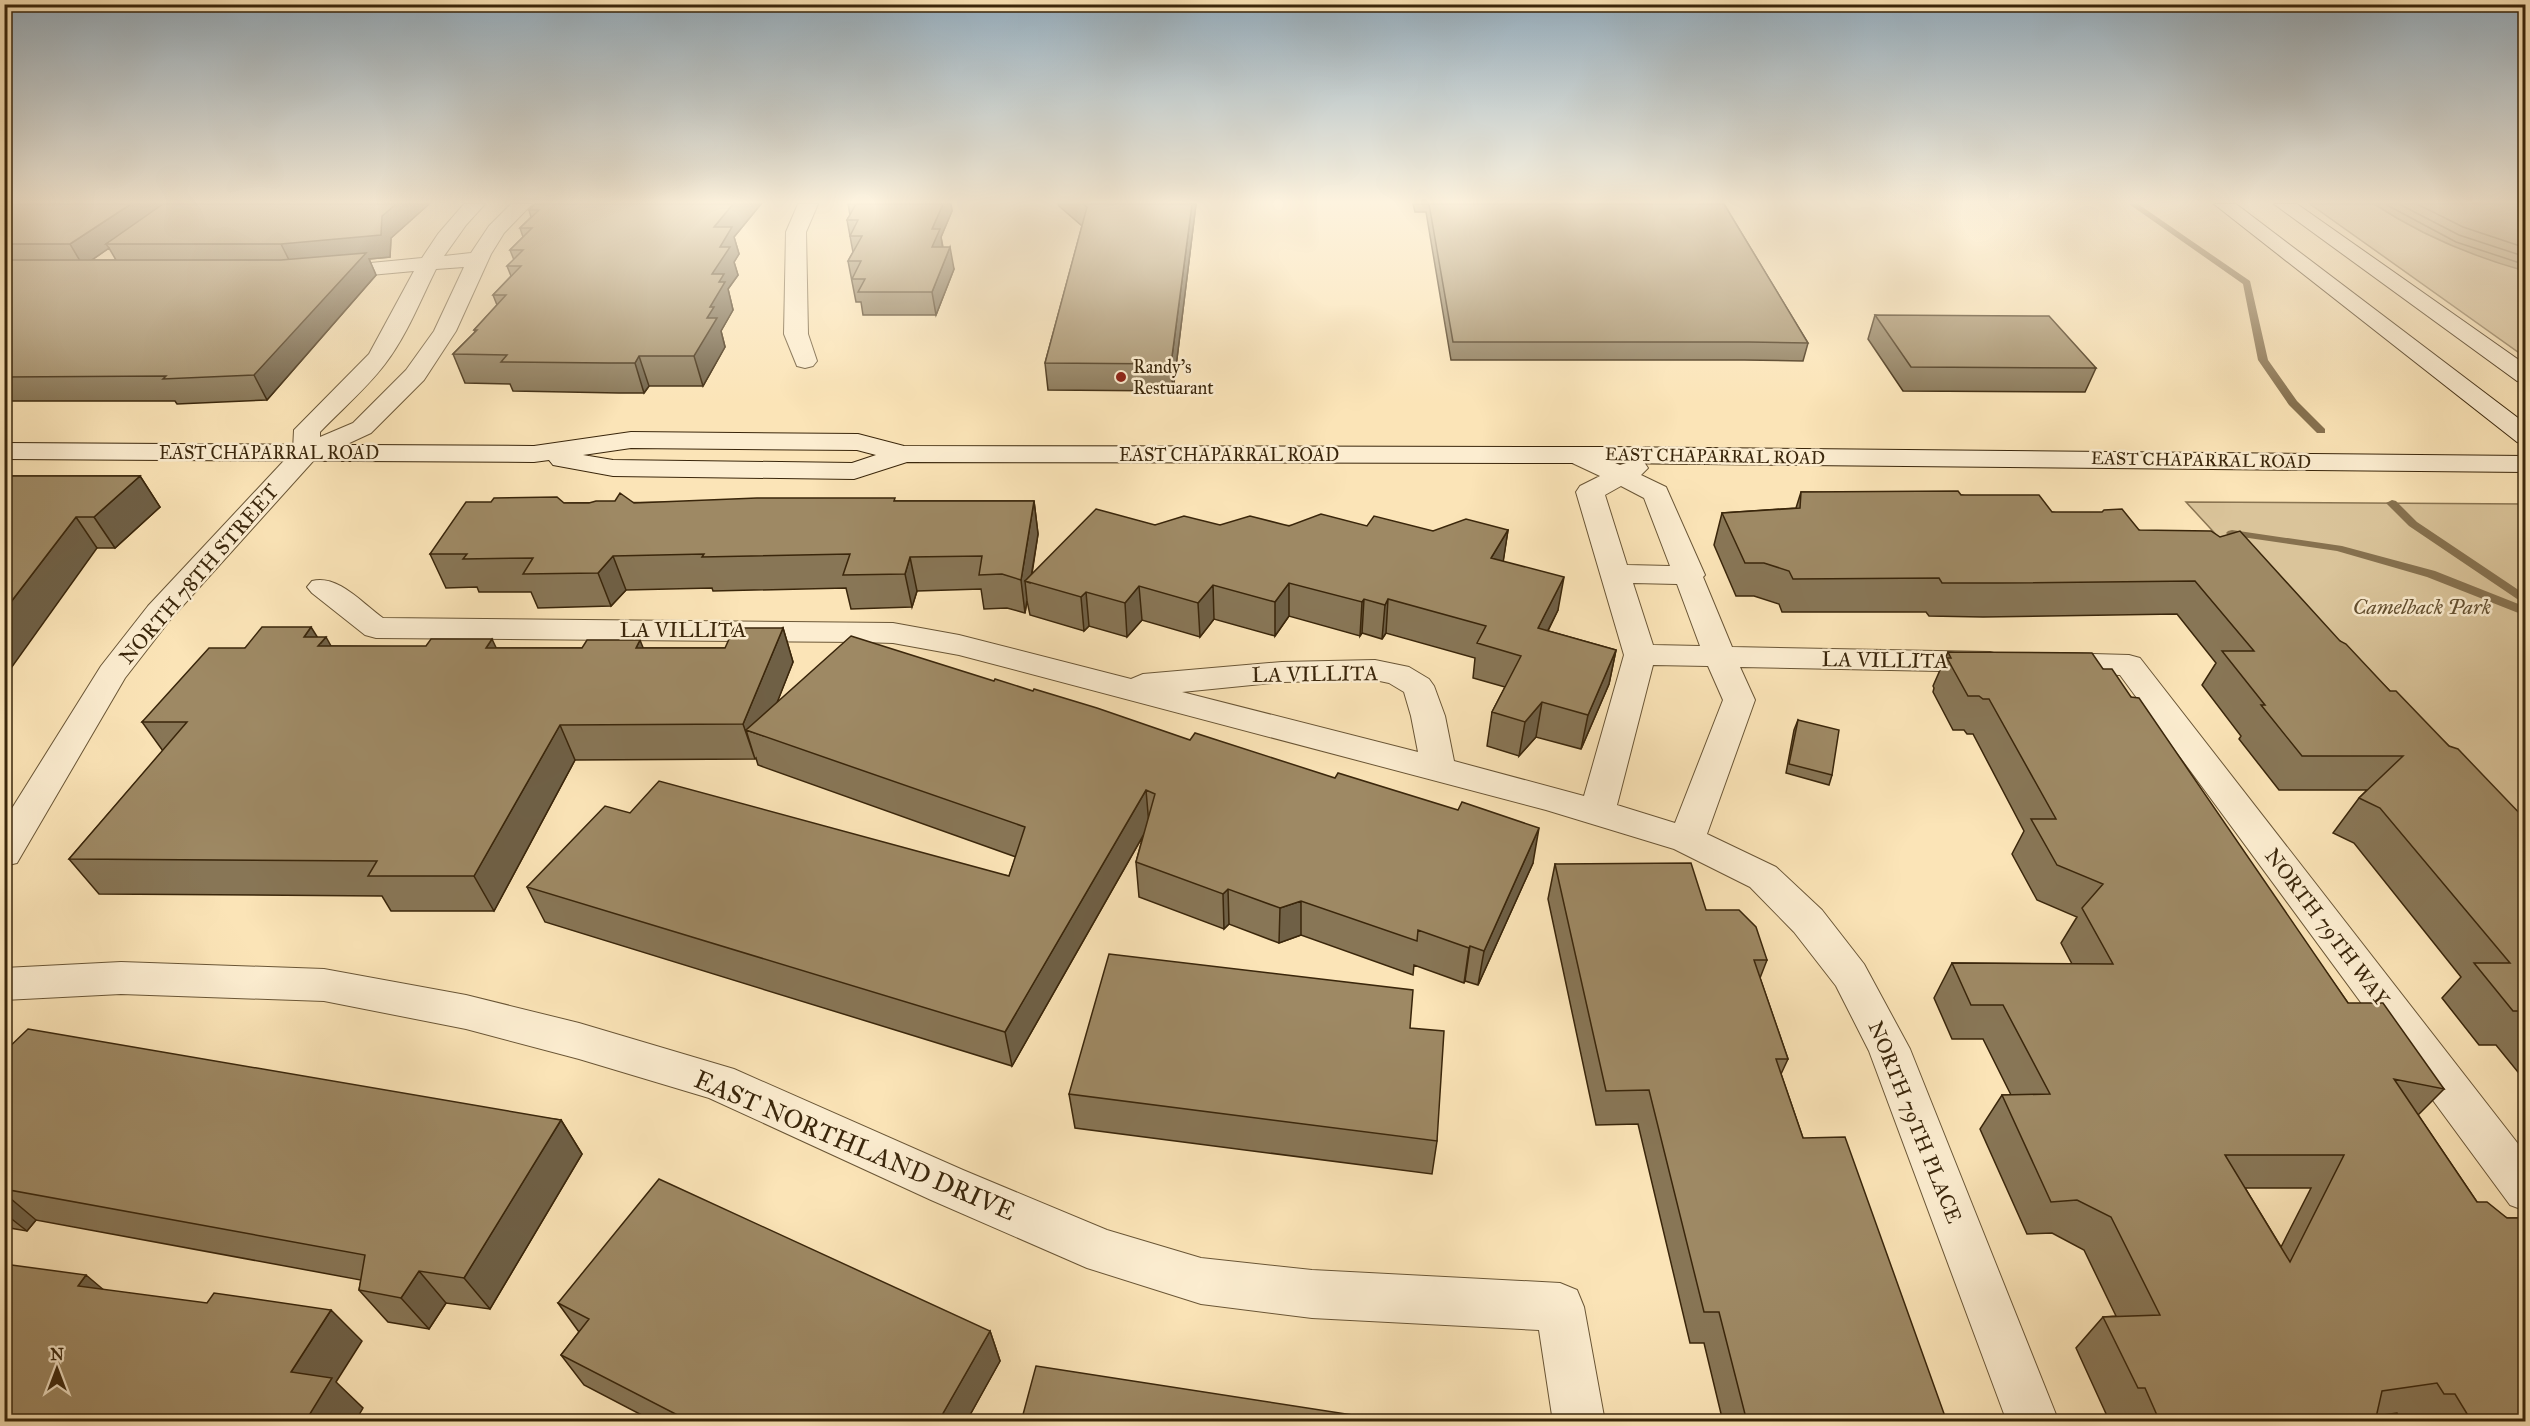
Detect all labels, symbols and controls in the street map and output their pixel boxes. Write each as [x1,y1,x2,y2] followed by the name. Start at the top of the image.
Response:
[1133,356,1214,399] place label: Randy’s Restuarant
[1114,370,1128,384] marker: Randy’s Restuarant
[159,442,379,464] street label: EAST CHAPARRAL ROAD
[1605,443,1825,469] street label: EAST CHAPARRAL ROAD
[1119,444,1339,466] street label: EAST CHAPARRAL ROAD
[2091,447,2311,473] street label: EAST CHAPARRAL ROAD
[114,479,284,669] street label: NORTH 78TH STREET
[2353,594,2492,620] park label: Camelback Park
[620,617,746,643] street label: LA VILLITA
[1821,646,1949,674] street label: LA VILLITA
[1251,660,1379,688] street label: LA VILLITA
[2259,843,2395,1011] street label: NORTH 79TH WAY
[1863,1017,1967,1227] street label: NORTH 79TH PLACE
[689,1063,1021,1227] street label: EAST NORTHLAND DRIVE
[27,1339,87,1399] north arrow
[50,1345,64,1364] text: N

